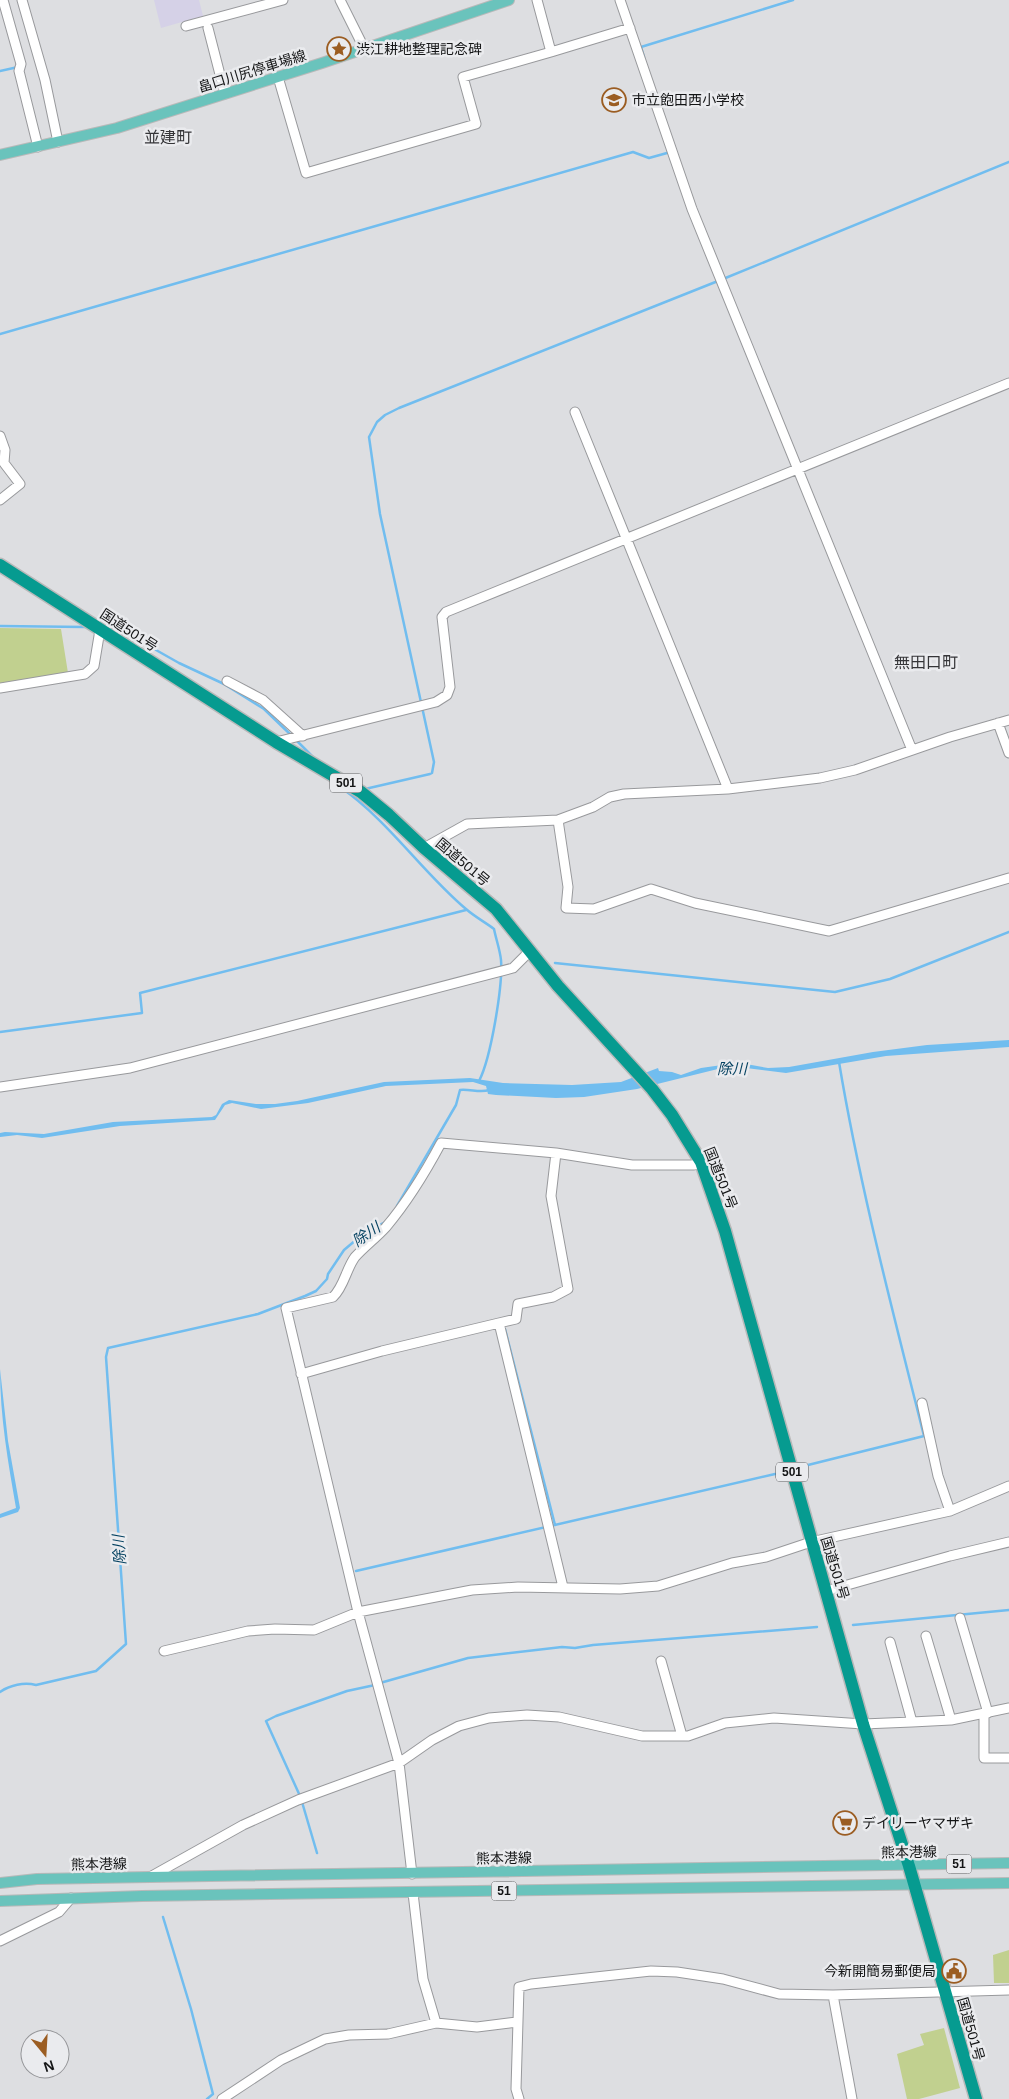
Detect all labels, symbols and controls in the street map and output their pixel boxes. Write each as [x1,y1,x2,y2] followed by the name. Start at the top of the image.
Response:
[326,36,352,62] place icon: 渋江耕地整理記念碑
[356,41,482,57] place label: 渋江耕地整理記念碑
[196,47,308,95] street label: 畠口川尻停車場線
[601,87,627,113] school or university icon: 市立飽田西小学校
[632,92,744,108] place label: 市立飽田西小学校
[144,129,192,146] district label: 並建町
[97,605,161,655] street label: 国道501号
[894,654,958,671] district label: 無田口町
[330,774,362,792] road number: 501
[433,835,493,889] street label: 国道501号
[717,1060,749,1077] water label: 除川
[701,1145,741,1211] street label: 国道501号
[349,1217,385,1249] water label: 除川
[776,1462,808,1481] road number: 501
[109,1532,129,1566] water label: 除川
[818,1534,852,1602] street label: 国道501号
[832,1810,858,1836] supermarket icon: デイリーヤマザキ
[862,1815,974,1831] place label: デイリーヤマザキ
[881,1844,937,1860] street label: 熊本港線
[476,1850,532,1866] street label: 熊本港線
[946,1855,972,1874] road number: 51
[71,1856,127,1872] street label: 熊本港線
[492,1882,516,1900] road number: 51
[941,1958,967,1984] public building icon: 今新開簡易郵便局
[824,1963,936,1979] place label: 今新開簡易郵便局
[954,1995,988,2063] street label: 国道501号
[20,2029,70,2079] north arrow
[42,2057,56,2076] text: N

